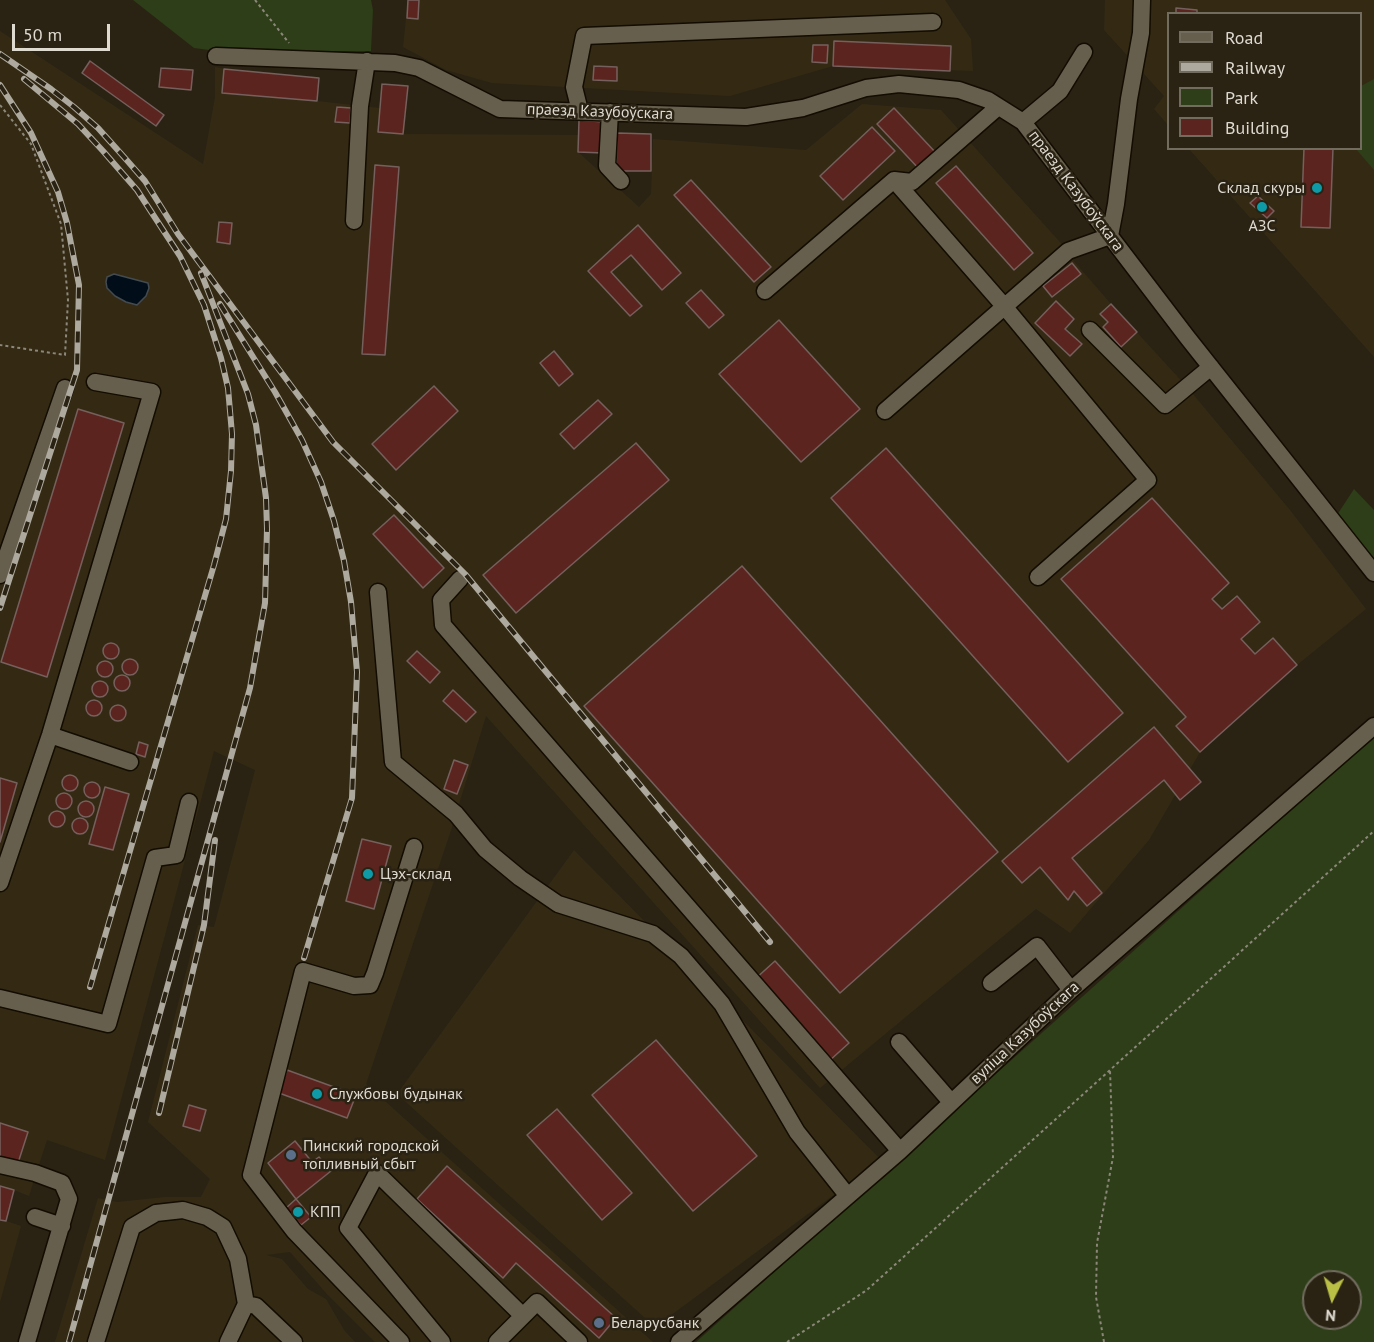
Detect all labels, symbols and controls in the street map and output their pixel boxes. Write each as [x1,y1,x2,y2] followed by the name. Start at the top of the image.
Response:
[15,12,112,50] scale bar
[1167,12,1362,150] legend
[23,23,62,46] text: 50 m
[1225,26,1263,49] text: Road
[1225,56,1285,79] text: Railway
[1225,86,1258,109] text: Park
[526,100,674,124] street label: праезд Казубоўскага
[1225,116,1289,139] text: Building
[1024,127,1128,255] street label: праезд Казубоўскага
[1217,178,1305,198] place label: Склад скуры
[1310,181,1324,195] marker: Склад скуры
[1255,200,1269,214] marker: АЗС
[1248,216,1276,236] place label: АЗС
[380,864,451,884] place label: Цэх-склад
[361,867,375,881] marker: Цэх-склад
[967,978,1083,1088] street label: вуліца Казубоўскага
[329,1084,463,1104] place label: Службовы будынак
[310,1087,324,1101] marker: Службовы будынак
[303,1136,440,1174] place label: Пинский городской топливный сбыт
[284,1148,298,1162] marker: Пинский городской топливный сбыт
[310,1202,341,1222] place label: КПП
[291,1205,305,1219] marker: КПП
[1302,1270,1362,1330] north arrow
[1325,1306,1337,1326] text: N
[611,1313,699,1333] place label: Беларусбанк
[592,1316,606,1330] marker: Беларусбанк

